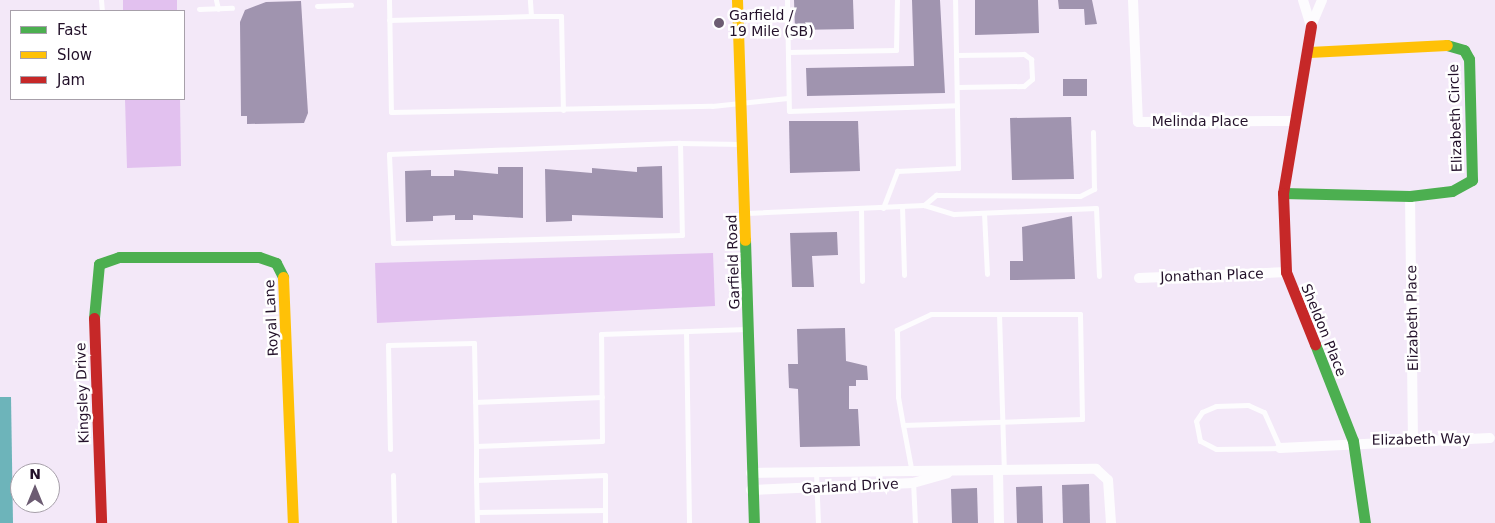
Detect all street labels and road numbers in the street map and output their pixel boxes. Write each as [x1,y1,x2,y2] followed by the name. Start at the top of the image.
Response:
[1445,64,1465,172] street label: Elizabeth Circle
[1152,113,1248,129] street label: Melinda Place
[723,214,743,310] street label: Garfield Road
[1160,265,1264,285] street label: Jonathan Place
[1403,265,1421,371] street label: Elizabeth Place
[261,279,281,357] street label: Royal Lane
[1298,281,1350,379] street label: Sheldon Place
[72,342,92,444] street label: Kingsley Drive
[1372,430,1470,448] street label: Elizabeth Way
[801,475,899,497] street label: Garland Drive

